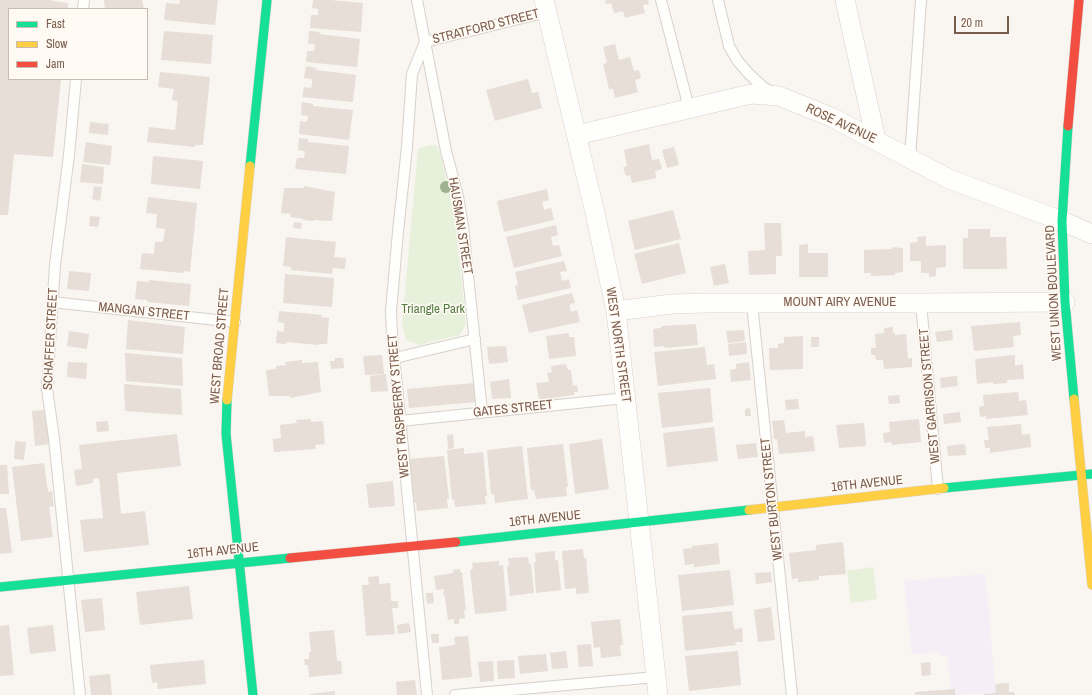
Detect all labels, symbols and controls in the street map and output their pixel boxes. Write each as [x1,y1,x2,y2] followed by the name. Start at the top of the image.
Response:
[431,6,541,48] street label: STRATFORD STREET
[8,8,148,80] legend
[956,8,1011,34] scale bar
[961,15,983,31] text: 20 m
[46,16,65,32] text: Fast
[46,36,67,52] text: Slow
[46,56,65,72] text: Jam
[803,101,879,147] street label: ROSE AVENUE
[445,176,475,276] street label: HAUSMAN STREET
[1043,225,1065,361] street label: WEST UNION BOULEVARD
[602,286,634,404] street label: WEST NORTH STREET
[41,287,61,391] street label: SCHAFFER STREET
[207,287,233,405] street label: WEST BROAD STREET
[784,295,896,311] street label: MOUNT AIRY AVENUE
[98,299,190,325] street label: MANGAN STREET
[401,302,465,318] park label: Triangle Park
[916,328,944,464] street label: WEST GARRISON STREET
[385,333,413,479] street label: WEST RASPBERRY STREET
[472,397,554,421] street label: GATES STREET
[758,437,786,561] street label: WEST BURTON STREET
[830,472,904,496] street label: 16TH AVENUE
[508,507,582,531] street label: 16TH AVENUE
[186,539,260,563] street label: 16TH AVENUE

